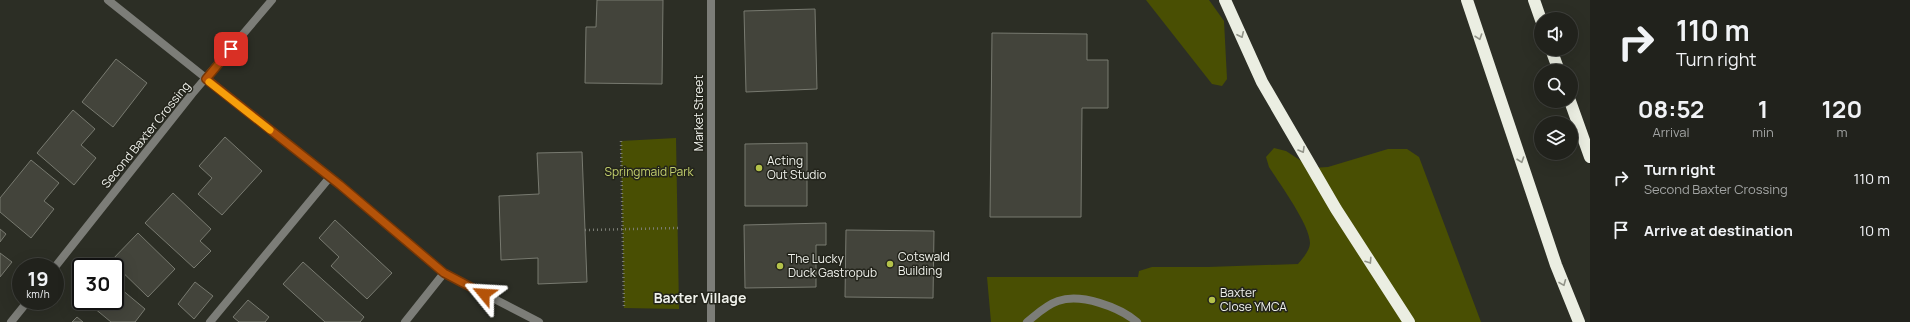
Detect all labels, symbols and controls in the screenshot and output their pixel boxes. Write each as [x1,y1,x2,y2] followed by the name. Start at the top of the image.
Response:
[1676,11,1750,49] text: 110 m
[1534,12,1578,160] map controls
[1534,12,1578,56] button: sound
[1610,16,1662,68] icon: right
[1236,31,1244,39] one-way arrow
[214,32,248,66] pin
[1475,33,1483,40] one-way arrow
[220,38,242,60] icon: arrive
[1676,47,1757,71] text: Turn right
[1534,64,1578,108] button: search
[690,75,707,151] street label: Market Street
[97,78,194,192] street label: Second Baxter Crossing
[1638,92,1704,125] text: 08:52
[1758,92,1768,125] text: 1
[1822,92,1862,125] text: 120
[1534,116,1578,160] button: layers
[1652,123,1690,141] text: Arrival
[1752,123,1774,141] text: min
[1836,123,1847,141] text: m
[1297,146,1304,153] one-way arrow
[767,152,826,183] place label: Acting Out Studio
[1516,157,1524,164] one-way arrow
[1644,159,1715,180] text: Turn right
[605,163,695,180] park label: Springmaid Park
[754,163,764,173] marker: Acting Out Studio
[1610,167,1632,189] icon: right
[1853,168,1890,189] text: 110 m
[1644,180,1788,198] text: Second Baxter Crossing
[1610,219,1632,241] icon: arrive
[1644,220,1793,241] text: Arrive at destination
[1859,220,1890,241] text: 10 m
[898,248,950,279] place label: Cotswald Building
[788,250,877,281] place label: The Lucky Duck Gastropub
[1364,257,1372,264] one-way arrow
[72,258,124,310] speed limit sign: 30
[885,259,895,269] marker: Cotswald Building
[775,261,785,271] marker: The Lucky Duck Gastropub
[27,265,49,292] text: 19
[463,273,505,315] position arrow
[1559,279,1567,286] one-way arrow
[1220,284,1287,315] place label: Baxter Close YMCA
[26,287,50,301] text: km/h
[654,288,746,307] district label: Baxter Village
[1207,295,1217,305] marker: Baxter Close YMCA

